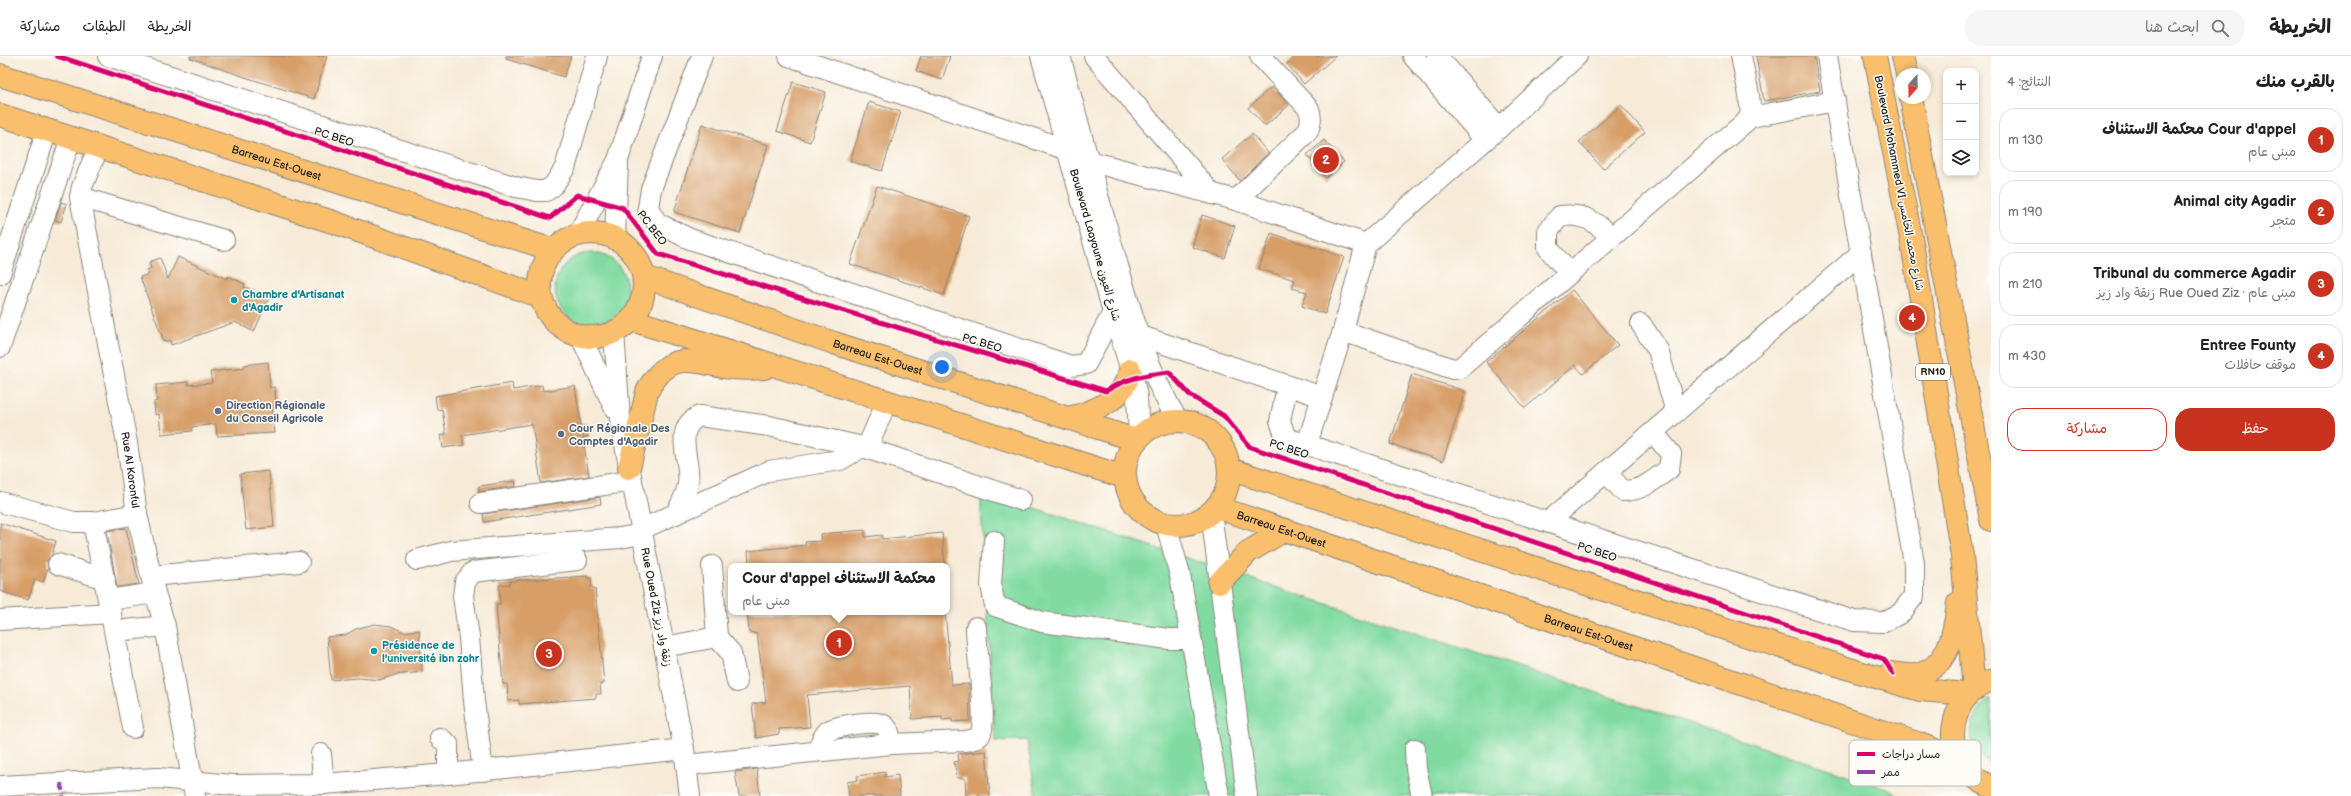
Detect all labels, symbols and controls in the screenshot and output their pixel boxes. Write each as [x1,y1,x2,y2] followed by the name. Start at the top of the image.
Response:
[1965,10,2245,46] search box
[2269,16,2331,39] text: الخريطة
[2209,17,2231,39] icon: search
[20,18,60,35] text: مشاركة
[82,18,126,35] text: الطبقات
[148,18,191,35] text: الخريطة
[2145,18,2199,37] text: ابحث هنا
[1895,68,1931,104] north arrow
[1943,68,1979,176] map controls
[1943,68,1979,104] button: +
[2256,72,2335,92] text: بالقرب منك
[1870,74,1926,292] street label: Boulevard Mohammed VI شارع محمد الخامس
[2007,74,2051,90] text: النتائج: 4
[1943,104,1979,140] button: −
[2102,120,2296,139] text: Cour d'appel محكمة الاستئناف
[313,125,355,149] street label: PC BEO
[2008,132,2043,148] text: 130 m
[2318,132,2324,148] text: 1
[1943,140,1979,176] button: layers
[230,142,324,183] street label: Barreau Est-Ouest
[2248,144,2296,160] text: مبنى عام
[1313,145,1339,175] pin: 2
[1065,167,1123,323] street label: Boulevard Laayoune شارع العيون
[2174,192,2296,211] text: Animal city Agadir
[2008,204,2042,220] text: 190 m
[2317,204,2325,220] text: 2
[634,208,670,248] street label: PC BEO
[2271,213,2296,229] text: متجر
[2093,264,2296,283] text: Tribunal du commerce Agadir
[2008,276,2042,292] text: 210 m
[2317,276,2325,292] text: 3
[2096,285,2296,301] text: مبنى عام · Rue Oued Ziz زنقة واد زيز
[242,288,345,314] place label: Chambre d'Artisanat d'Agadir
[229,295,239,305] marker: Chambre d'Artisanat d'Agadir
[1899,303,1925,333] pin: 4
[961,331,1003,355] street label: PC BEO
[2200,336,2296,355] text: Entree Founty
[831,337,925,378] street label: Barreau Est-Ouest
[2008,348,2046,364] text: 430 m
[2317,348,2325,364] text: 4
[932,357,952,377] your location
[2224,357,2296,373] text: موقف حافلات
[1916,364,1950,380] road number: RN10
[226,399,325,425] place label: Direction Régionale du Conseil Agricole
[213,406,223,416] marker: Direction Régionale du Conseil Agricole
[2007,408,2167,451] button: مشاركة
[2175,408,2335,451] button: حفظ
[569,422,670,448] place label: Cour Régionale Des Comptes d'Agadir
[556,429,566,439] marker: Cour Régionale Des Comptes d'Agadir
[118,430,143,509] street label: Rue Al Koronful
[1268,437,1310,461] street label: PC BEO
[1235,508,1328,550] street label: Barreau Est-Ouest
[1576,540,1618,564] street label: PC BEO
[638,546,674,668] street label: Rue Oued Ziz زنقة واد زيز
[728,563,950,615] popup
[742,569,936,588] text: Cour d'appel محكمة الاستئناف
[742,593,790,609] text: مبنى عام
[1542,611,1635,654] street label: Barreau Est-Ouest
[826,628,852,658] pin: 1
[382,639,480,665] place label: Présidence de l'université ibn zohr
[536,639,562,669] pin: 3
[369,646,379,656] marker: Présidence de l'université ibn zohr
[1849,740,1981,786] legend
[1882,748,1940,761] text: مسار دراجات
[1881,766,1900,779] text: ممر

